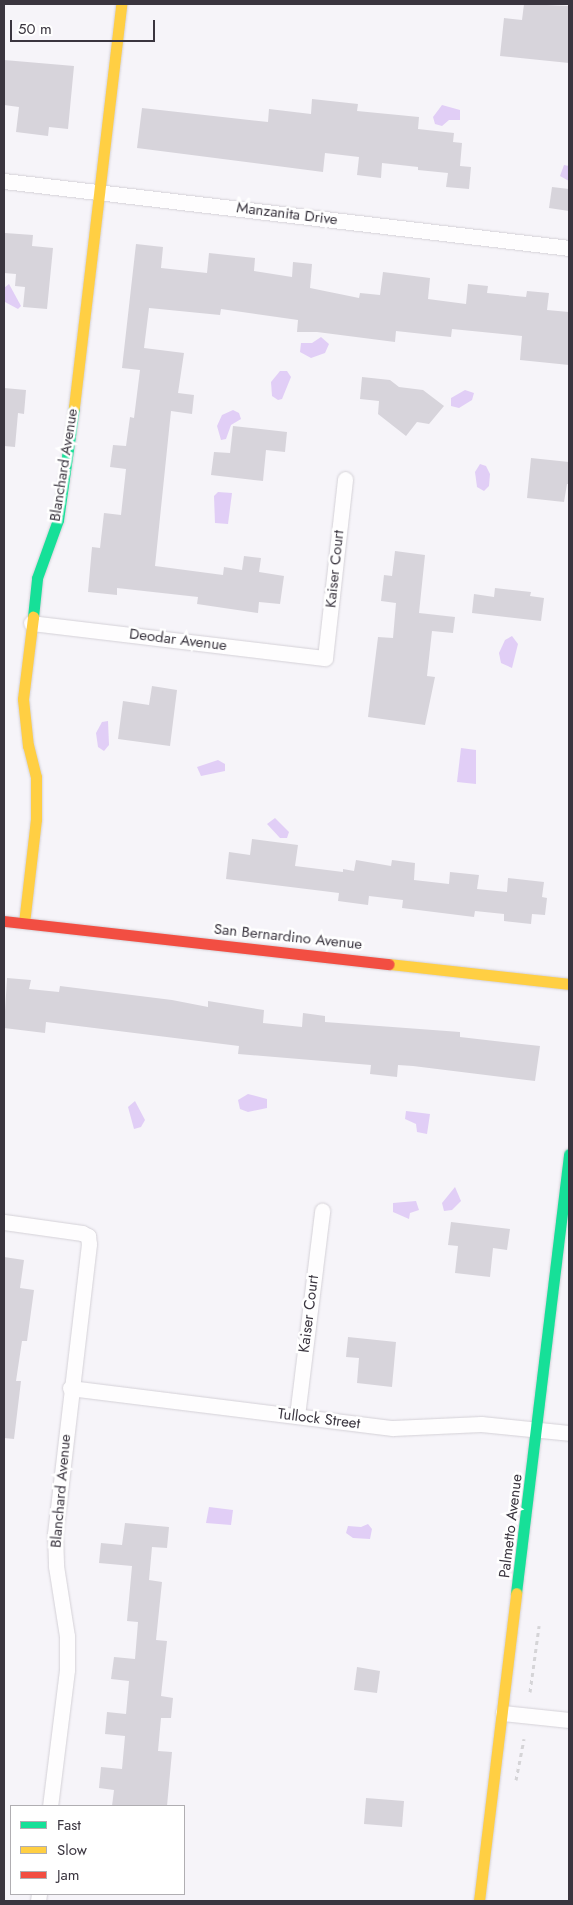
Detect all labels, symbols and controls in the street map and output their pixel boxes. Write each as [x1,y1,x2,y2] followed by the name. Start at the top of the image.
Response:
[12,10,158,42] scale bar
[18,18,52,40] text: 50 m
[235,199,339,229] street label: Manzanita Drive
[46,407,82,523] street label: Blanchard Avenue
[322,529,348,609] street label: Kaiser Court
[128,625,228,655] street label: Deodar Avenue
[213,920,363,954] street label: San Bernardino Avenue
[295,1274,323,1354] street label: Kaiser Court
[277,1405,361,1433] street label: Tullock Street
[47,1433,75,1549] street label: Blanchard Avenue
[496,1473,526,1579] street label: Palmetto Avenue
[10,1805,185,1895] legend
[57,1814,81,1836] text: Fast
[57,1839,87,1861] text: Slow
[57,1864,80,1886] text: Jam

